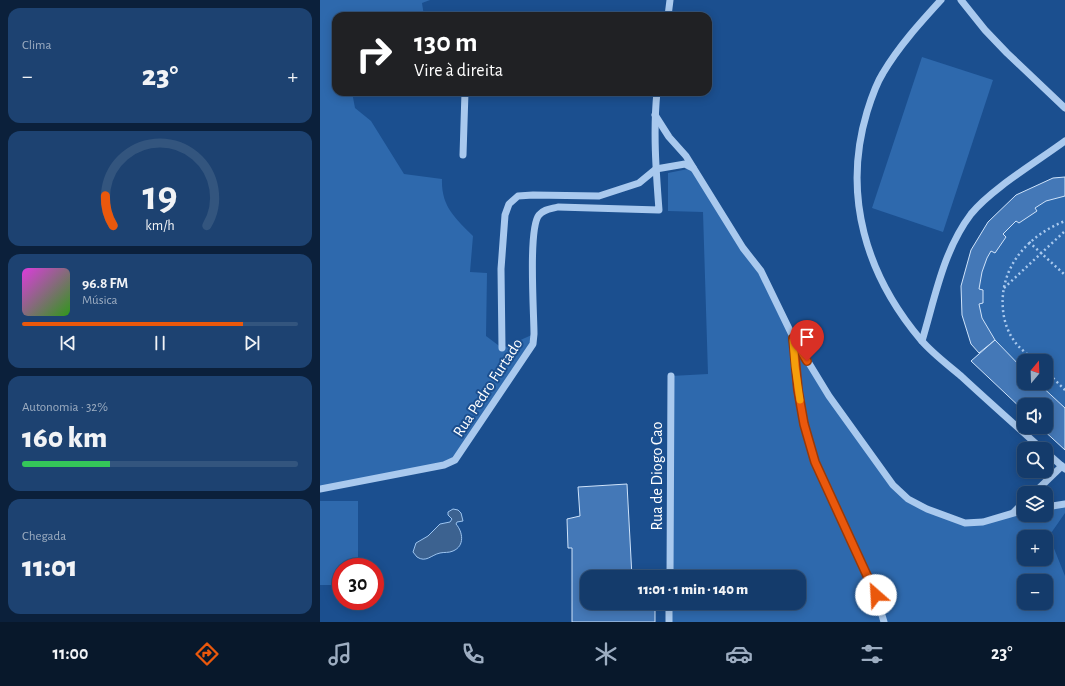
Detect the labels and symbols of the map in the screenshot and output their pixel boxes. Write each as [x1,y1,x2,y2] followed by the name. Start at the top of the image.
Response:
[790,320,824,361] pin
[450,335,526,440] street label: Rua Pedro Furtado
[1017,354,1053,390] north arrow
[649,421,665,530] street label: Rua de Diogo Cao
[332,558,384,610] speed limit sign: 30
[855,574,897,616] position arrow

